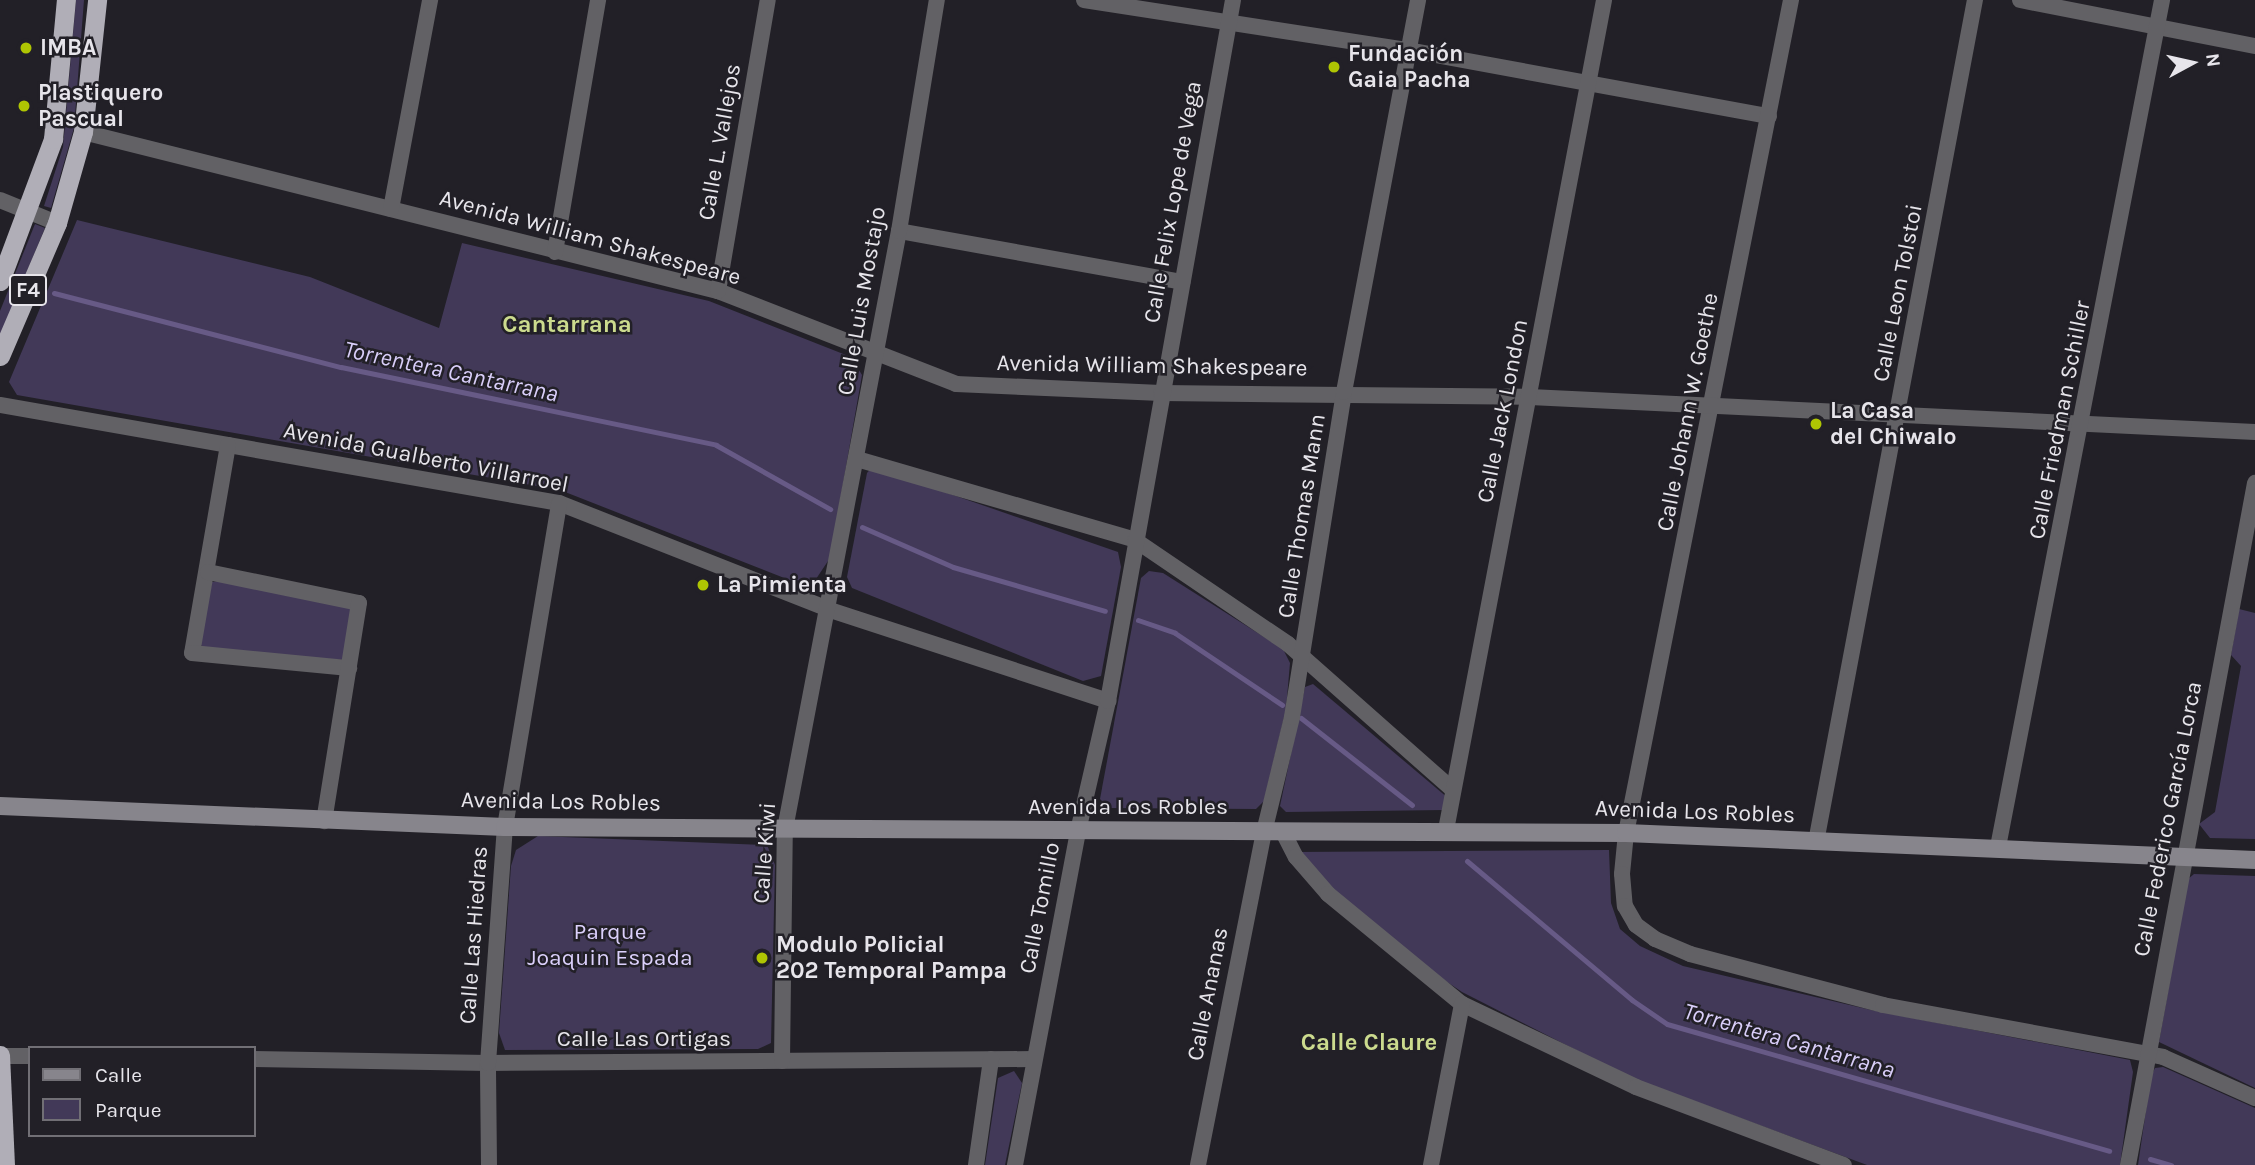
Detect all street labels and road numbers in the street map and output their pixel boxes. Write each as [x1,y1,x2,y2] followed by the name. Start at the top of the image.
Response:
[693,61,747,223] street label: Calle L. Vallejos
[1138,79,1208,325] street label: Calle Felix Lope de Vega
[436,184,744,292] street label: Avenida William Shakespeare
[1867,202,1929,384] street label: Calle Leon Tolstoi
[832,204,892,398] street label: Calle Luis Mostajo
[9,272,47,308] road number: F4
[1651,290,1725,534] street label: Calle Johann W. Goethe
[2023,298,2097,542] street label: Calle Friedman Schiller
[1472,317,1534,505] street label: Calle Jack London
[996,349,1308,383] street label: Avenida William Shakespeare
[1272,412,1332,620] street label: Calle Thomas Mann
[281,417,571,499] street label: Avenida Gualberto Villarroel
[2128,679,2208,959] street label: Calle Federico García Lorca
[461,786,661,818] street label: Avenida Los Robles
[1028,793,1228,821] street label: Avenida Los Robles
[1595,795,1795,829] street label: Avenida Los Robles
[748,802,782,904] street label: Calle Kiwi
[1014,840,1066,976] street label: Calle Tomillo
[454,845,494,1025] street label: Calle Las Hiedras
[1182,925,1234,1063] street label: Calle Ananas
[557,1025,731,1053] street label: Calle Las Ortigas

